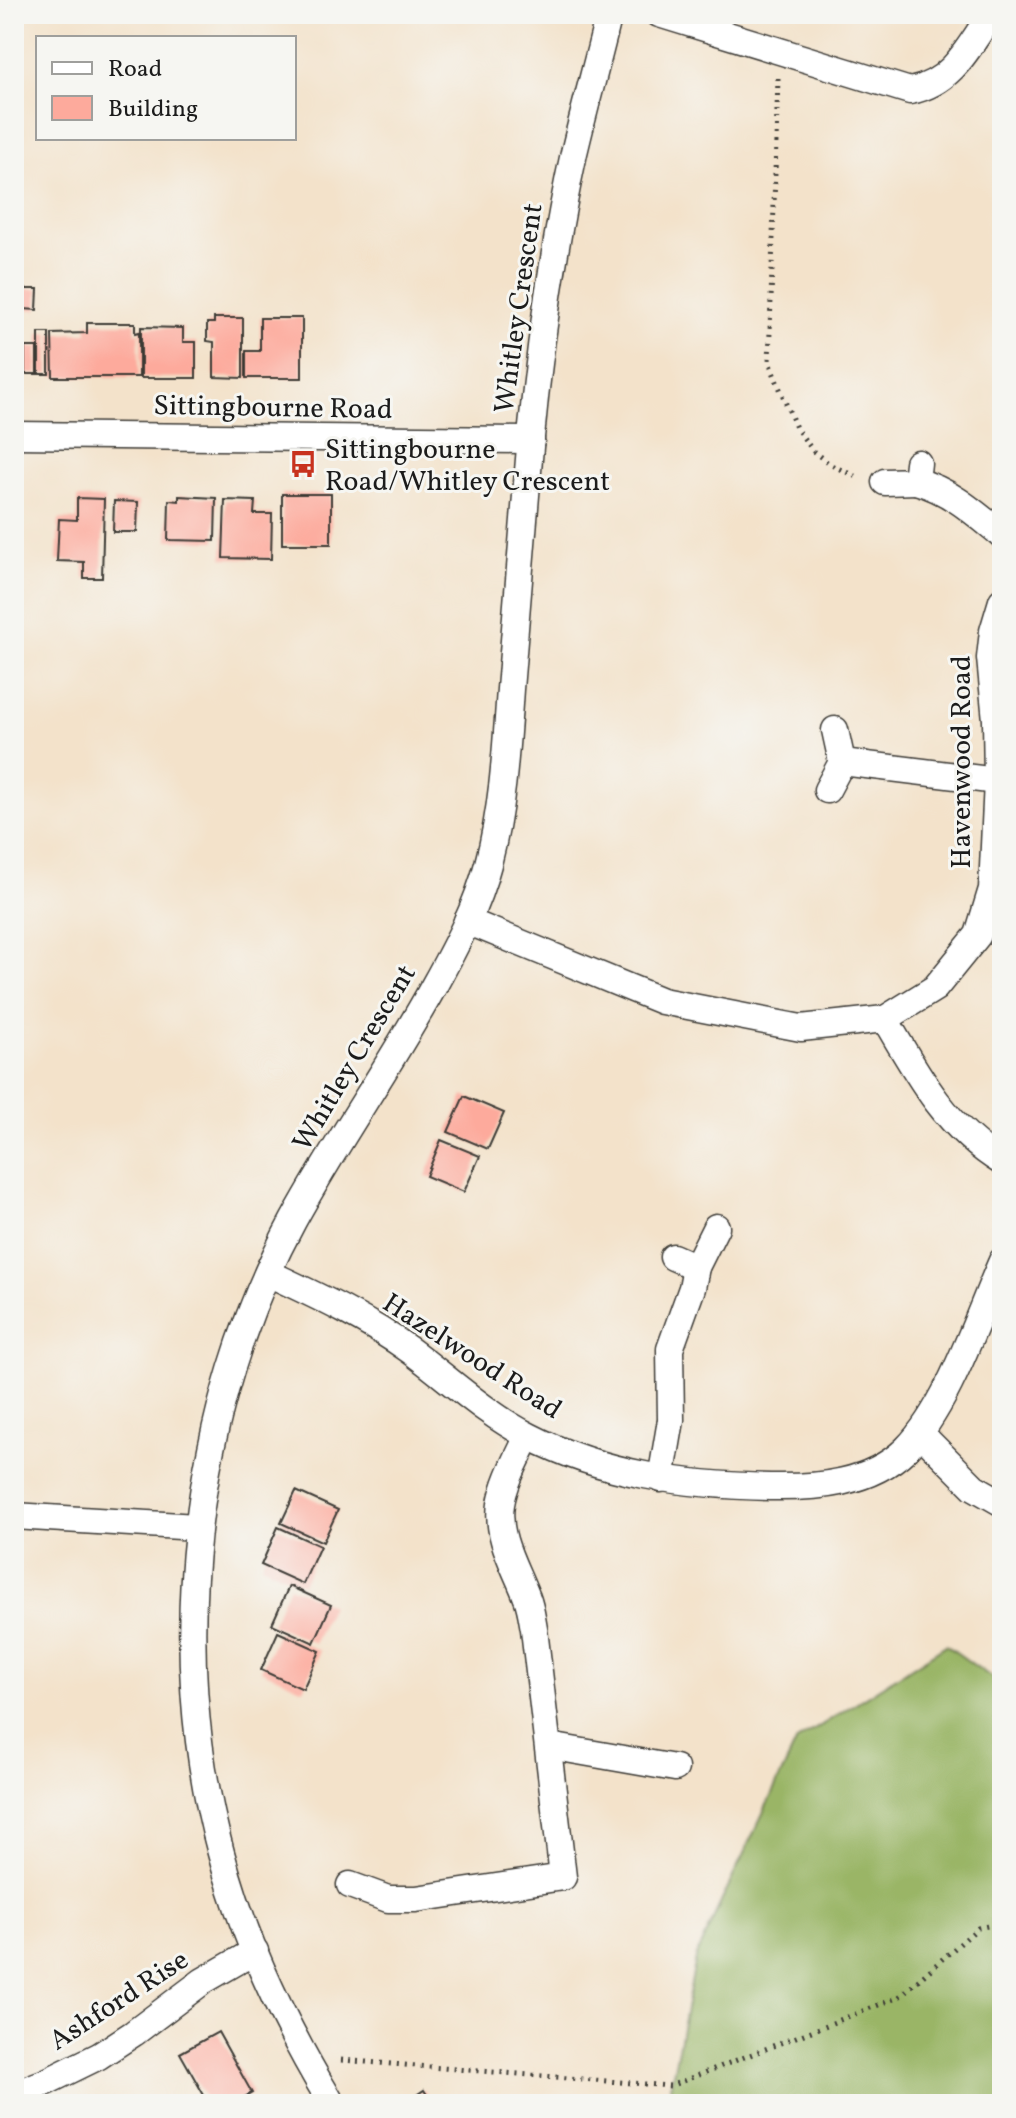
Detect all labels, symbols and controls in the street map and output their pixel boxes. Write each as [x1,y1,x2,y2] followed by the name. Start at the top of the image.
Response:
[36,36,296,140] legend
[108,53,162,87] text: Road
[108,93,198,127] text: Building
[485,201,554,416] street label: Whitley Crescent
[153,387,393,430] street label: Sittingbourne Road
[325,431,610,502] place label: Sittingbourne Road/Whitley Crescent
[288,449,318,479] bus stop icon: Sittingbourne Road/Whitley Crescent
[943,655,982,869] street label: Havenwood Road
[284,958,426,1159] street label: Whitley Crescent
[374,1285,569,1430] street label: Hazelwood Road
[42,1941,197,2061] street label: Ashford Rise

